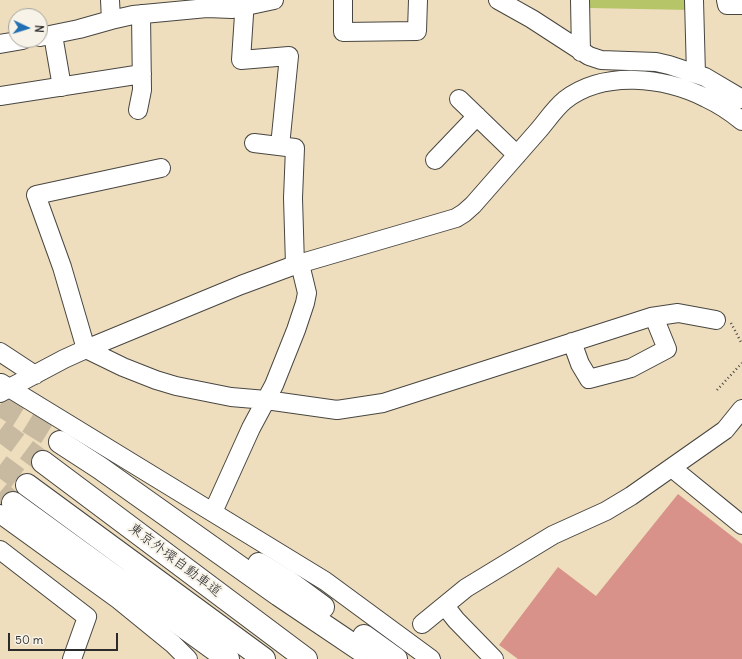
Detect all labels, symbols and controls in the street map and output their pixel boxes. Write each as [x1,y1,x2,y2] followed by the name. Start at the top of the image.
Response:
[8,8,48,48] north arrow
[32,24,46,33] text: N
[125,520,225,600] street label: 東京外環自動車道
[10,625,120,651] scale bar
[15,632,43,647] text: 50 m

